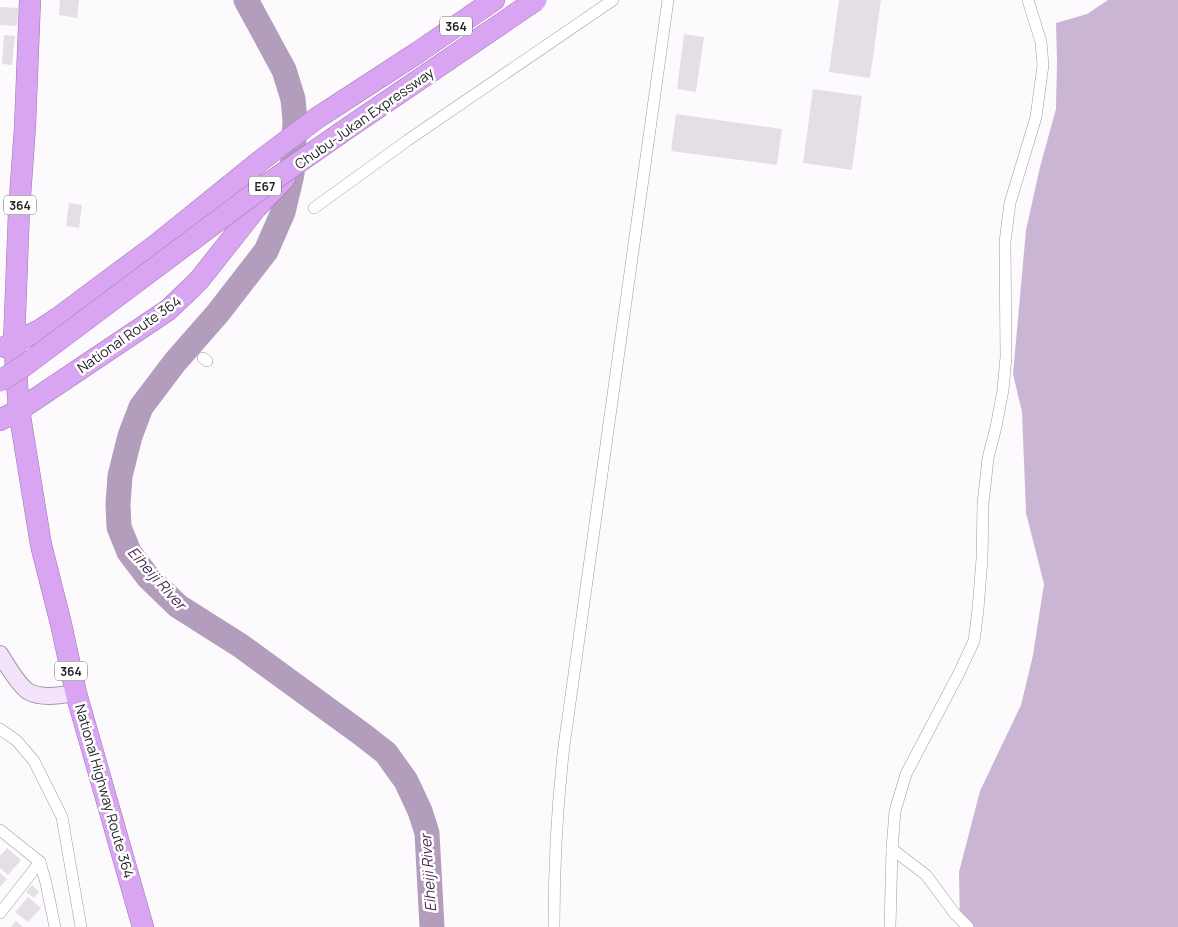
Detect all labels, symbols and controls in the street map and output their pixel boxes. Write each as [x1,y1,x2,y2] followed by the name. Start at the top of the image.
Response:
[440,16,472,36] road number: 364
[291,62,438,173] street label: Chubu-Jukan Expressway
[249,177,281,196] road number: E67
[4,196,36,214] road number: 364
[73,291,185,377] street label: National Route 364
[123,542,193,616] water label: Eiheiji River
[55,661,87,680] road number: 364
[71,702,139,880] street label: National Highway Route 364
[415,831,441,913] water label: Eiheiji River

